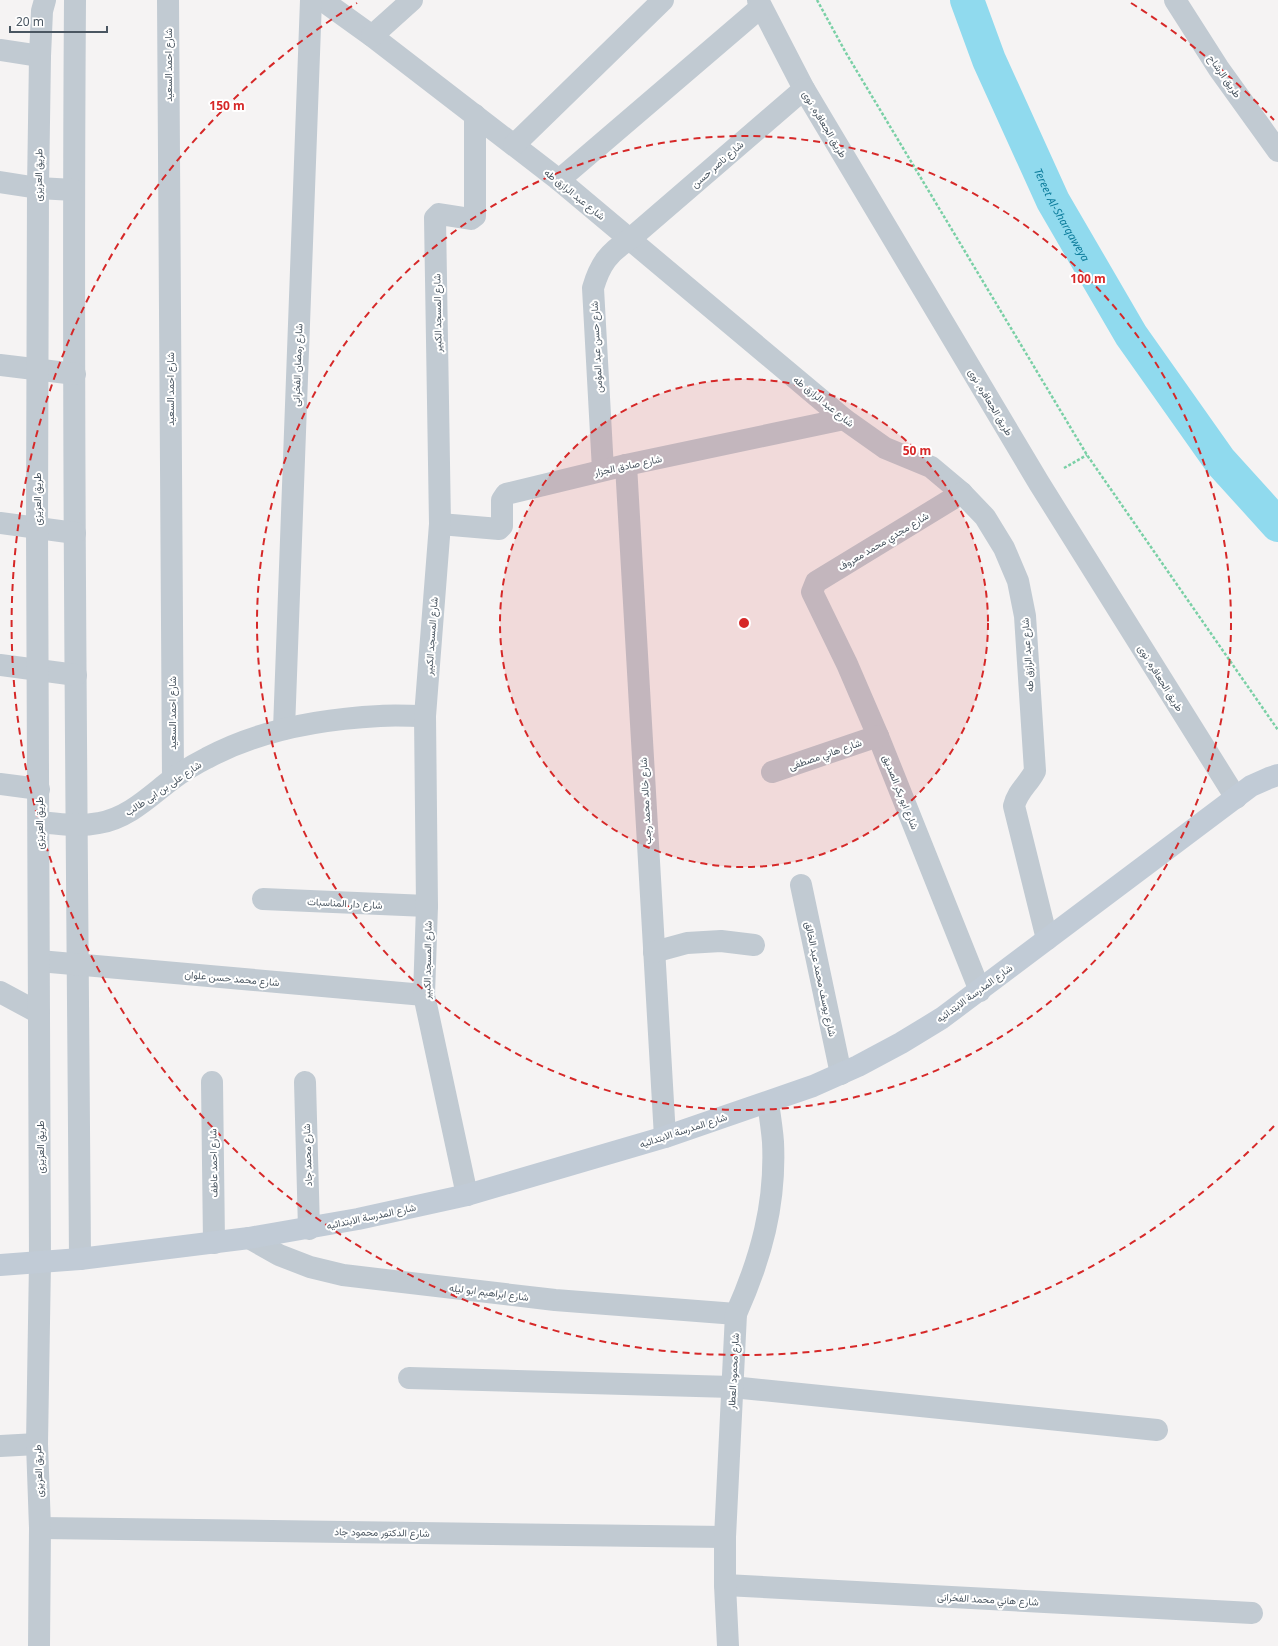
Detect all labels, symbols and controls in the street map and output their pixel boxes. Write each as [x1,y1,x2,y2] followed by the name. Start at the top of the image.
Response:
[10,8,107,34] scale bar
[16,13,44,30] text: 20 m
[161,28,175,102] street label: شارع احمد السعيد
[1205,52,1245,101] street label: طريق الرشاح
[799,88,851,161] street label: طريق الجعافره, نوى
[209,97,245,114] text: 150 m
[688,137,746,191] street label: شارع ناصر حسن
[31,148,45,202] street label: طريق العزيزى
[542,165,608,223] street label: شارع عبد الرازق طه
[1031,165,1094,264] water label: Tereet Al-Sharqaweya
[1070,270,1106,287] text: 100 m
[429,274,445,353] street label: شارع المسجد الكبير
[587,300,605,393] street label: شارع حسن عبد المؤمن
[289,323,305,407] street label: شارع رمضان الفخرانى
[163,352,177,426] street label: شارع احمد السعيد
[965,366,1017,439] street label: طريق الجعافره, نوى
[791,372,857,430] street label: شارع عبد الرازق طه
[903,442,931,459] text: 50 m
[592,451,663,479] street label: شارع صادق الجزار
[30,472,44,525] street label: طريق العزيزى
[835,508,932,575] street label: شارع مجدي محمد معروف
[421,596,441,677] street label: شارع المسجد الكبير
[737,616,751,630] centre of rings
[1017,617,1037,693] street label: شارع عبد الرازق طه
[1135,642,1187,714] street label: طريق الجعافره, نوى
[165,676,179,750] street label: شارع احمد السعيد
[787,735,864,775] street label: شارع هاني مصطفى
[880,753,922,832] street label: شارع ابو بكر الصديق
[122,757,204,819] street label: شارع على بن ابى طالب
[636,757,654,845] street label: شارع خالد محمد رجب
[32,796,46,849] street label: طريق العزيزى
[307,894,383,912] street label: شارع دار المناسبات
[802,920,840,1038] street label: شارع يوسف محمد عبد الخالق
[419,921,435,1000] street label: شارع المسجد الكبير
[933,960,1015,1026] street label: شارع المدرسة الابتدائيه
[184,967,280,989] street label: شارع محمد حسن علوان
[637,1109,729,1151] street label: شارع المدرسة الابتدائيه
[33,1120,47,1173] street label: طريق العزيزى
[299,1123,315,1187] street label: شارع محمد جاد
[205,1128,221,1198] street label: شارع احمد عاطف
[325,1200,417,1232] street label: شارع المدرسة الابتدائيه
[448,1280,530,1304] street label: شارع ابراهيم ابو ليله
[724,1333,742,1410] street label: شارع محمود العطار
[30,1444,46,1498] street label: طريق العزيزى
[334,1524,430,1540] street label: شارع الدكتور محمود جاد
[937,1589,1039,1611] street label: شارع هاني محمد الفخرانى

